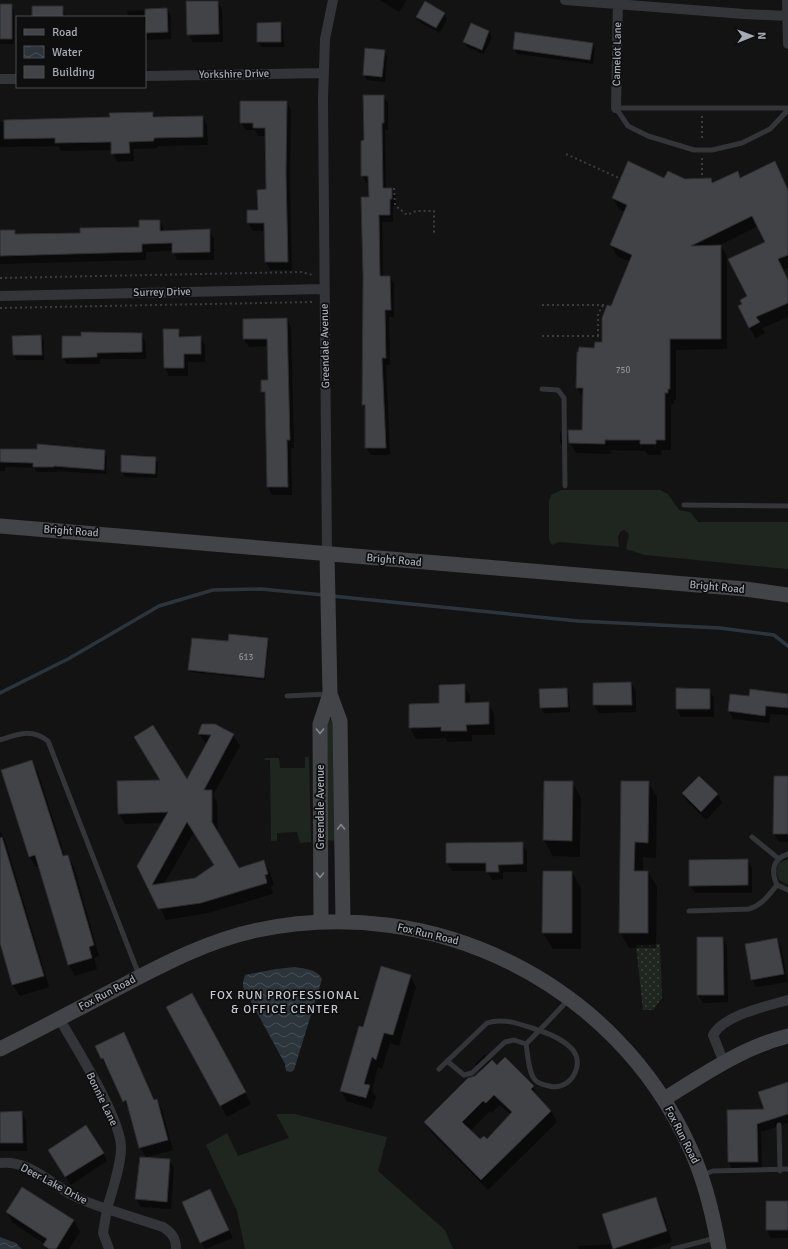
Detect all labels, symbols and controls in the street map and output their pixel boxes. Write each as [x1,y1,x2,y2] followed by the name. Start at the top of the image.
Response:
[16,16,146,88] legend
[732,16,772,56] north arrow
[610,22,624,86] street label: Camelot Lane
[52,25,78,40] text: Road
[755,32,768,40] text: N
[52,45,83,60] text: Water
[52,65,95,80] text: Building
[199,67,269,81] street label: Yorkshire Drive
[133,285,191,299] street label: Surrey Drive
[318,303,332,389] street label: Greendale Avenue
[616,365,630,376] house number: 750
[43,523,99,539] street label: Bright Road
[366,551,422,569] street label: Bright Road
[689,578,745,596] street label: Bright Road
[239,652,253,663] house number: 613
[316,728,324,734] one-way arrow
[314,765,327,849] street label: Greendale Avenue
[337,824,345,830] one-way arrow
[316,872,324,878] one-way arrow
[396,921,460,947] street label: Fox Run Road
[76,972,138,1013] street label: Fox Run Road
[210,988,360,1017] district label: FOX RUN PROFESSIONAL & OFFICE CENTER
[83,1070,121,1128] street label: Bonnie Lane
[662,1104,702,1166] street label: Fox Run Road
[18,1161,90,1207] street label: Deer Lake Drive

